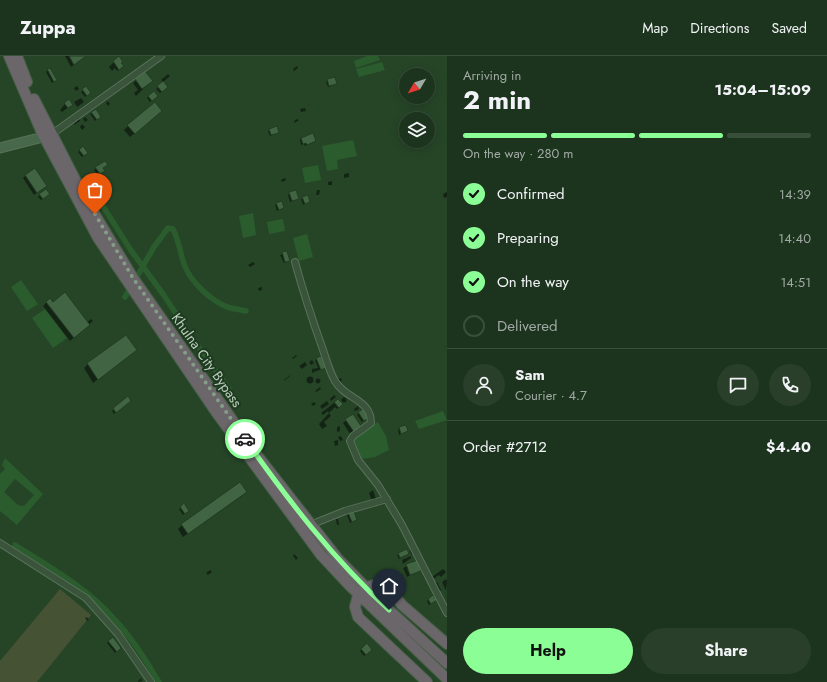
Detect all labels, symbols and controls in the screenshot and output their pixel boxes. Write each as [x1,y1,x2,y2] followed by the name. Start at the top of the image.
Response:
[20,14,76,41] text: Zuppa
[642,18,668,38] text: Map
[690,18,750,38] text: Directions
[772,18,807,38] text: Saved
[463,66,521,85] text: Arriving in
[399,68,435,104] north arrow
[399,68,435,148] map controls
[715,79,811,101] text: 15:04–15:09
[463,81,531,119] text: 2 min
[399,112,435,148] button: layers
[463,144,573,163] text: On the way · 280 m
[78,173,112,214] pin
[84,179,106,201] icon: bag
[463,183,485,205] icon: check
[497,183,565,205] text: Confirmed
[779,185,811,204] text: 14:39
[463,227,485,249] icon: check
[497,227,559,249] text: Preparing
[778,229,811,248] text: 14:40
[463,271,485,293] icon: check
[497,271,569,293] text: On the way
[780,273,811,292] text: 14:51
[167,309,247,412] street label: Khulna City Bypass
[497,315,558,337] text: Delivered
[463,364,505,406] button: person
[515,364,545,386] text: Sam
[717,364,759,406] button: chat
[769,364,811,406] button: phone
[515,386,587,405] text: Courier · 4.7
[225,419,265,459] courier
[234,428,256,450] icon: car
[463,436,547,458] text: Order #2712
[766,436,811,458] text: $4.40
[372,569,406,610] pin
[378,575,400,597] icon: home
[463,628,633,674] button: Help
[641,628,811,674] button: Share

